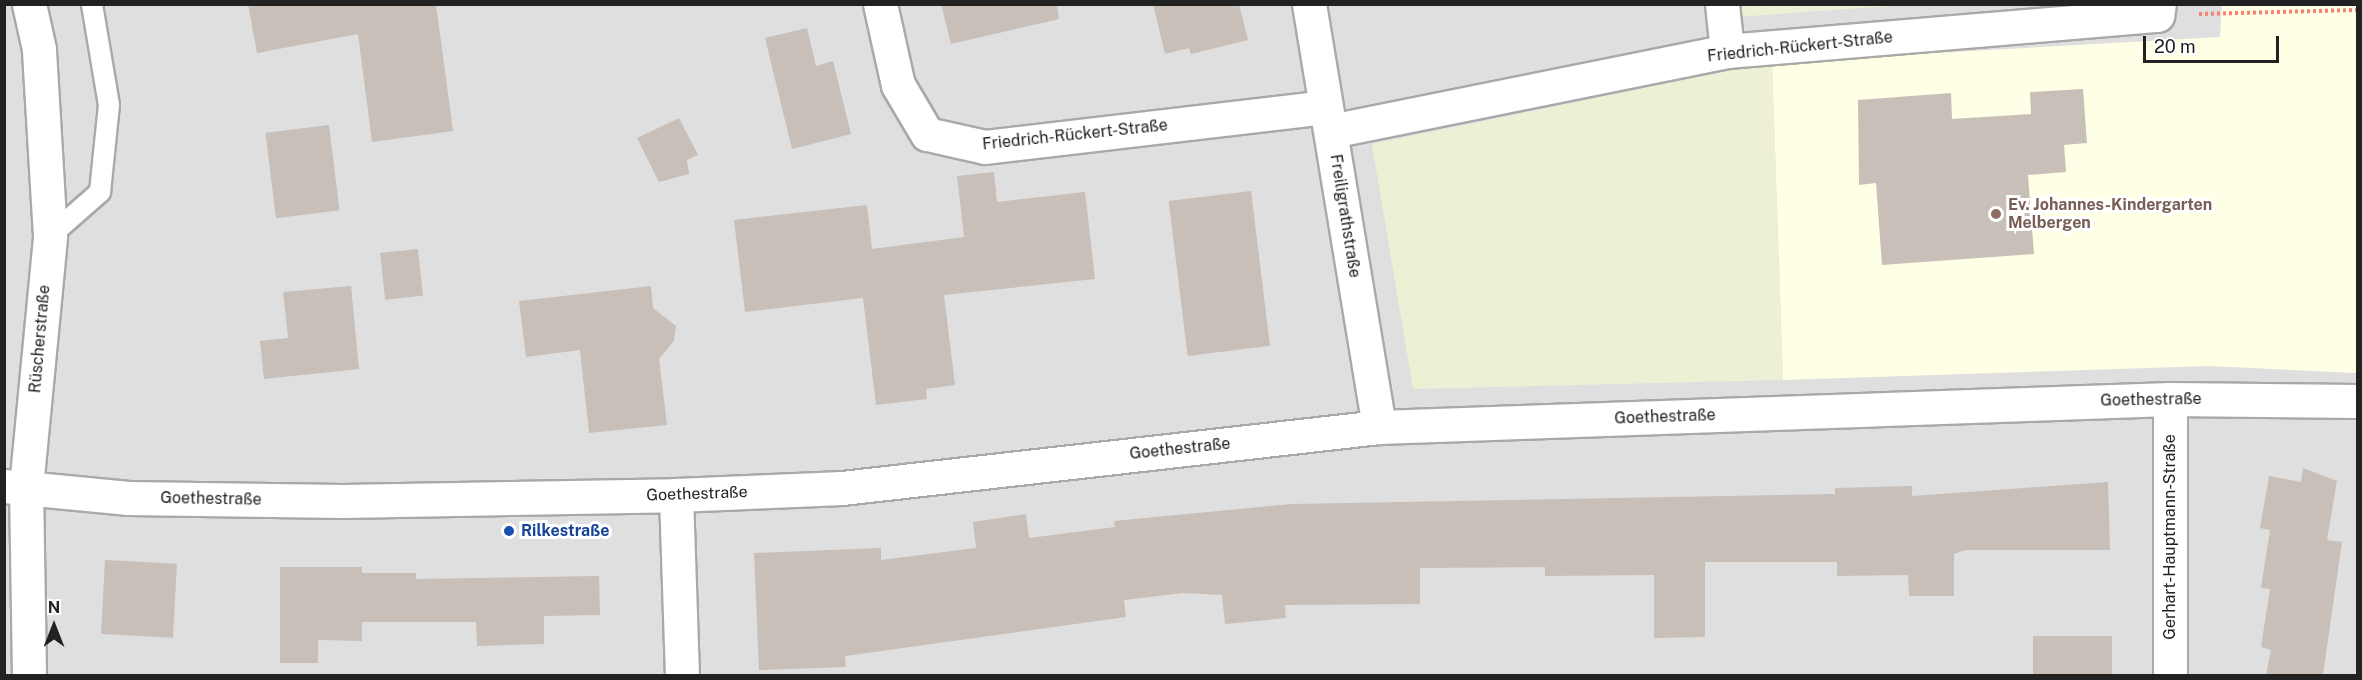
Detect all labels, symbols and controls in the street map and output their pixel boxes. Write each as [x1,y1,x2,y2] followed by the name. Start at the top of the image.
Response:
[2146,24,2282,62] scale bar
[1706,28,1894,66] street label: Friedrich-Rückert-Straße
[2154,36,2196,57] text: 20 m
[981,116,1169,154] street label: Friedrich-Rückert-Straße
[1326,153,1364,279] street label: Freiligrathstraße
[2008,195,2212,233] place label: Ev. Johannes-Kindergarten Melbergen
[1989,207,2003,221] marker: Ev. Johannes-Kindergarten Melbergen
[26,284,54,394] street label: Rüscherstraße
[2100,390,2202,410] street label: Goethestraße
[1614,406,1716,428] street label: Goethestraße
[1129,434,1231,464] street label: Goethestraße
[2160,434,2180,640] street label: Gerhart-Hauptmann-Straße
[646,483,748,505] street label: Goethestraße
[160,489,262,509] street label: Goethestraße
[521,521,609,541] place label: Rilkestraße
[502,524,516,538] marker: Rilkestraße
[24,596,84,656] north arrow
[48,598,60,617] text: N

